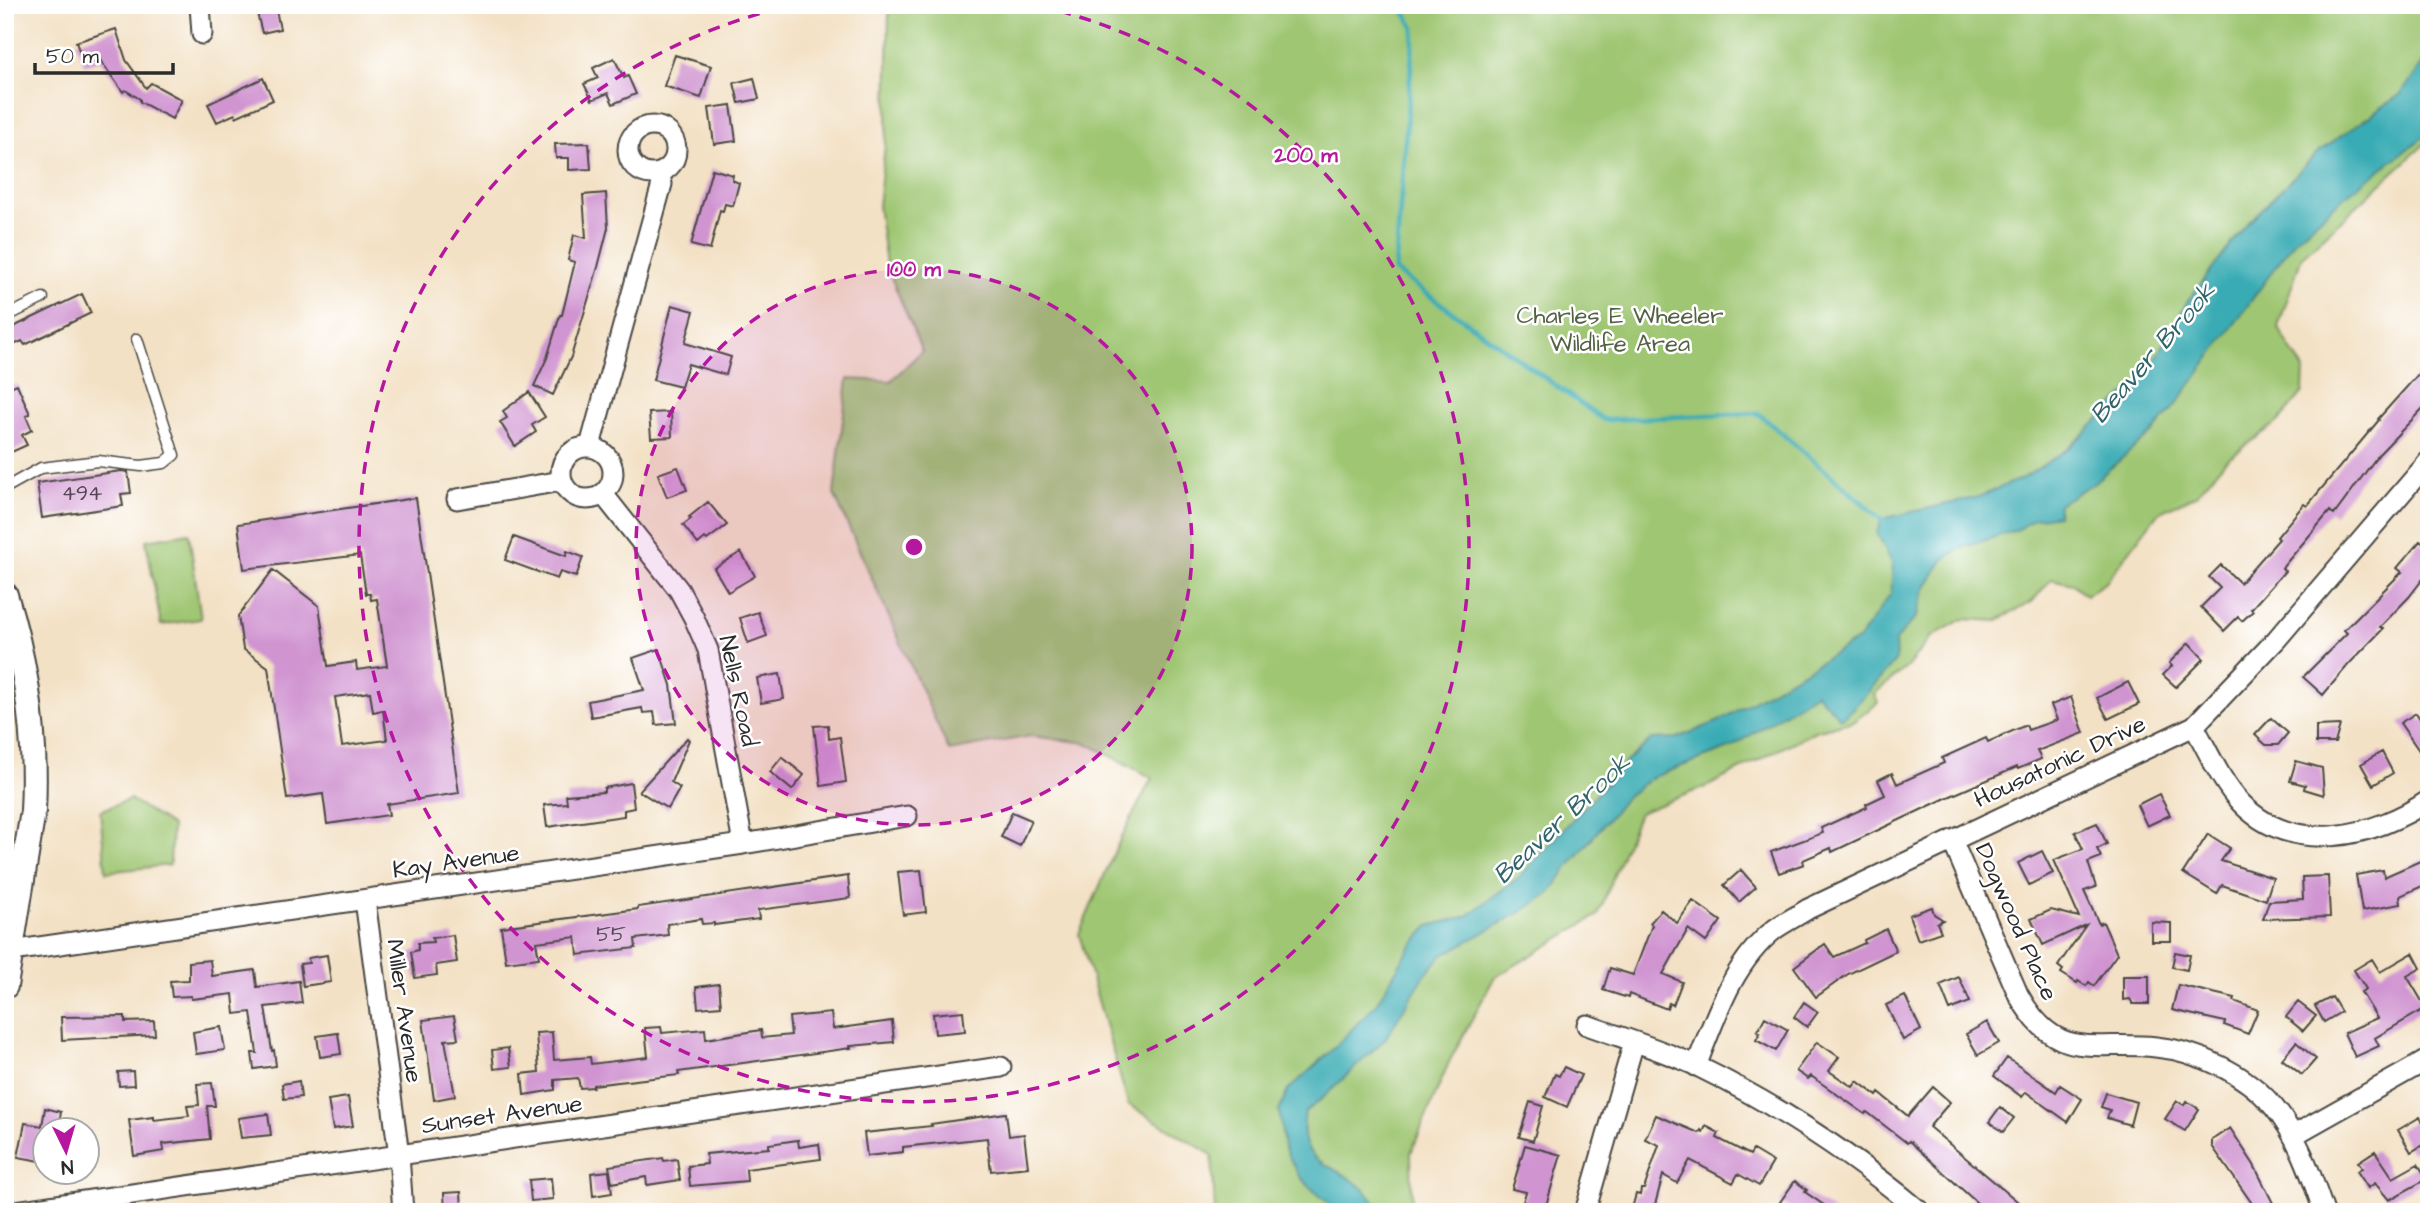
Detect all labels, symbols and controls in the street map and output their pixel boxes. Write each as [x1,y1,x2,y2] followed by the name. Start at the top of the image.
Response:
[35,32,173,76] scale bar
[46,42,100,71] text: 50 m
[1273,141,1338,170] text: 200 m
[887,255,942,284] text: 100 m
[2082,274,2225,431] water label: Beaver Brook
[1517,299,1723,361] park label: Charles E Wheeler Wildlife Area
[62,479,102,508] house number: 494
[902,535,926,559] centre of rings
[710,633,766,749] street label: Nells Road
[1969,707,2151,817] street label: Housatonic Drive
[1485,745,1639,892] water label: Beaver Brook
[391,836,522,889] street label: Kay Avenue
[1965,838,2066,1007] street label: Dogwood Place
[596,920,626,949] house number: 55
[377,937,431,1085] street label: Miller Avenue
[419,1087,585,1143] street label: Sunset Avenue
[32,1116,102,1186] north arrow
[60,1152,74,1180] text: N

